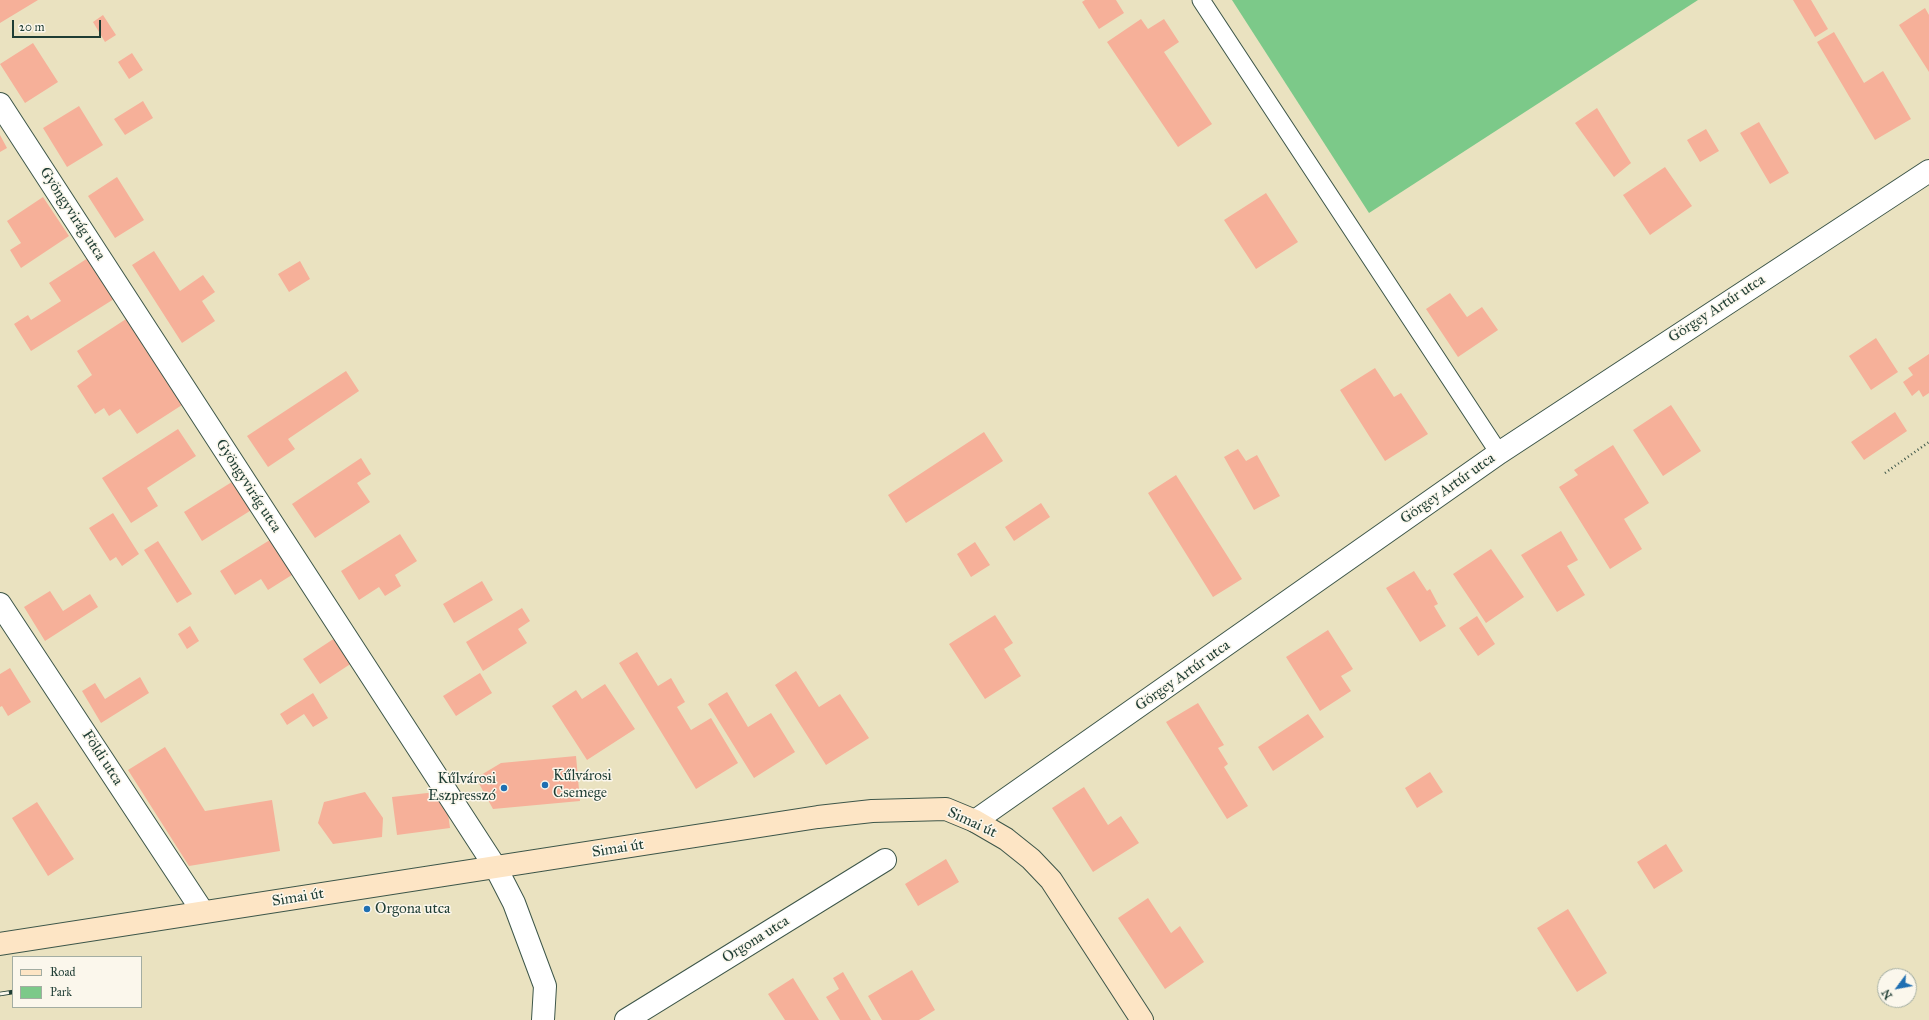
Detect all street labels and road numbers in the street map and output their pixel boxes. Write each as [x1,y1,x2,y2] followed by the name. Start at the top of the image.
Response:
[35,164,109,264] street label: Gyöngyvirág utca
[1665,271,1769,347] street label: Görgey Artúr utca
[211,436,285,536] street label: Gyöngyvirág utca
[1397,450,1499,528] street label: Görgey Artúr utca
[1132,637,1234,715] street label: Görgey Artúr utca
[78,727,126,789] street label: Földi utca
[944,804,1000,842] street label: Simai út
[591,836,645,862] street label: Simai út
[271,885,325,911] street label: Simai út
[719,912,793,968] street label: Orgona utca

